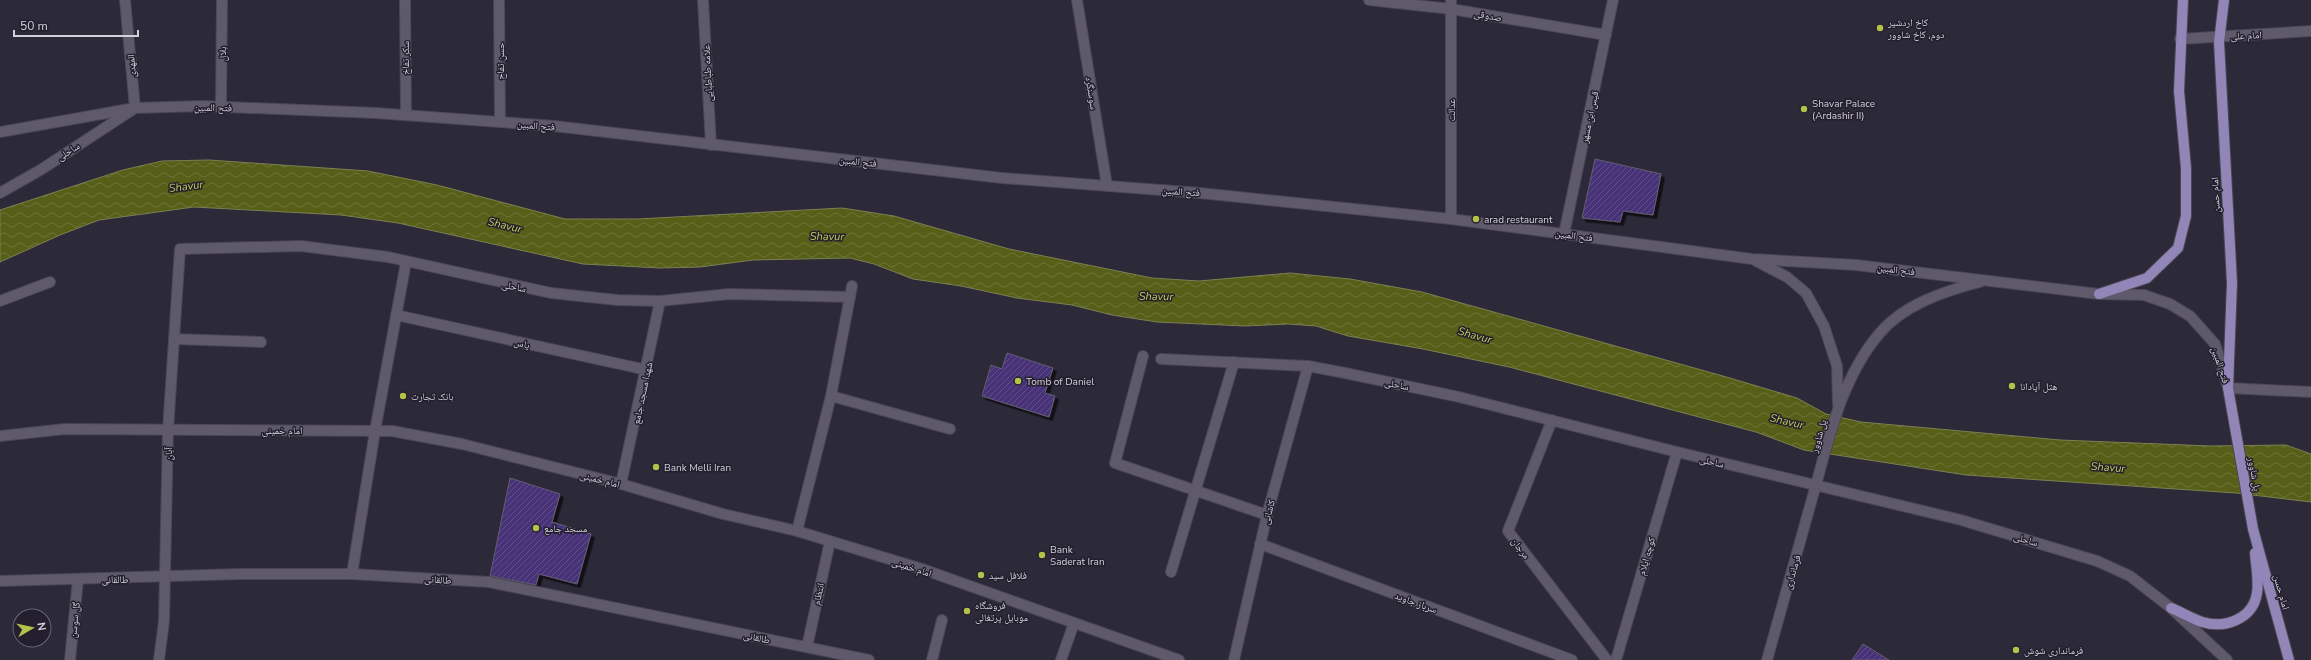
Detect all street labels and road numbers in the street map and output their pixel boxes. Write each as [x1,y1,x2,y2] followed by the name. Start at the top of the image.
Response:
[1473,7,1503,25] street label: صدوقی
[2230,28,2262,44] street label: امام علی
[399,41,413,75] street label: سکر تفاخ
[494,42,508,80] street label: حسن تفاح
[700,44,716,102] street label: علامه طباطبایی
[216,46,230,61] street label: بلال
[124,54,140,78] street label: المهدی
[1081,76,1101,111] street label: سوسنگرد
[1577,90,1602,146] street label: قیس ابن مسهر
[1445,99,1459,121] street label: عدالت
[194,101,232,115] street label: فتح المبین
[516,117,555,135] street label: فتح المبین
[54,139,83,164] street label: ساحلی
[838,153,878,171] street label: فتح المبین
[2208,177,2224,213] street label: امام حسن
[1161,184,1200,200] street label: فتح المبین
[1554,226,1594,246] street label: فتح المبین
[1876,261,1916,279] street label: فتح المبین
[500,278,528,296] street label: ساحلی
[512,335,531,353] street label: یاس
[2208,345,2233,386] street label: فتح المبین
[630,360,657,426] street label: شهدا مسجد جامع
[1383,376,1411,394] street label: ساحلی
[1807,418,1830,456] street label: پل شاوور
[262,424,302,438] street label: امام خمینی
[162,447,176,461] street label: آبان
[1698,452,1726,472] street label: ساحلی
[2244,455,2264,492] street label: پل شاوور
[578,468,621,492] street label: امام خمینی
[1259,498,1279,526] street label: کاشانی
[2012,530,2040,550] street label: ساحلی
[1508,535,1533,562] street label: مرجان
[1635,536,1659,577] street label: کوچه ایلام
[1781,553,1805,591] street label: فرمانداری
[890,555,933,581] street label: امام خمینی
[424,572,452,588] street label: طالقانی
[101,573,129,587] street label: طالقانی
[2270,573,2292,611] street label: امام حسن
[810,582,828,607] street label: انتظام
[1393,589,1439,617] street label: سرباز جاوید
[66,601,84,639] street label: گل سوسن
[742,628,772,648] street label: طالقانی

